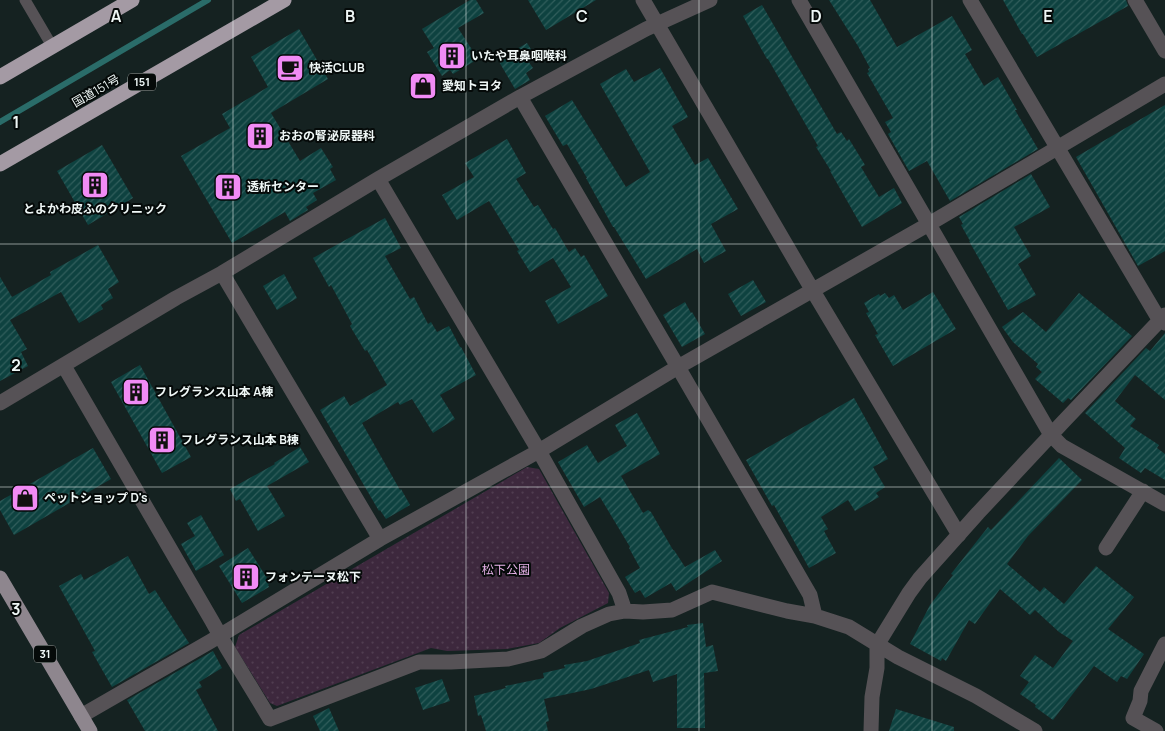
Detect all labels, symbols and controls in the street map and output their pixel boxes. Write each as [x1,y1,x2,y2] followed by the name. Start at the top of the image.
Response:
[111,5,122,27] text: A
[345,5,355,27] text: B
[576,5,588,27] text: C
[810,5,822,27] text: D
[1043,5,1053,27] text: E
[437,41,467,71] building icon: いたや耳鼻咽喉科
[471,47,567,64] place label: いたや耳鼻咽喉科
[275,53,305,83] cafe icon: 快活CLUB
[309,59,365,76] place label: 快活CLUB
[69,70,123,111] street label: 国道151号
[408,71,438,101] shop icon: 愛知トヨタ
[128,74,156,90] road number: 151
[442,77,502,94] place label: 愛知トヨタ
[12,111,20,133] text: 1
[245,121,275,151] building icon: おおの腎泌尿器科
[279,127,375,144] place label: おおの腎泌尿器科
[80,170,110,200] building icon: とよかわ皮ふのクリニック
[213,172,243,202] building icon: 透析センター
[247,178,319,195] place label: 透析センター
[23,200,167,217] place label: とよかわ皮ふのクリニック
[11,354,21,376] text: 2
[121,377,151,407] building icon: フレグランス山本 A棟
[155,383,273,400] place label: フレグランス山本 A棟
[147,425,177,455] building icon: フレグランス山本 B棟
[181,431,299,448] place label: フレグランス山本 B棟
[10,483,40,513] shop icon: ペットショップ D's
[44,489,148,506] place label: ペットショップ D's
[482,561,530,578] park label: 松下公園
[231,562,261,592] building icon: フォンテーヌ松下
[265,568,361,585] place label: フォンテーヌ松下
[11,598,21,620] text: 3
[34,646,56,662] road number: 31

